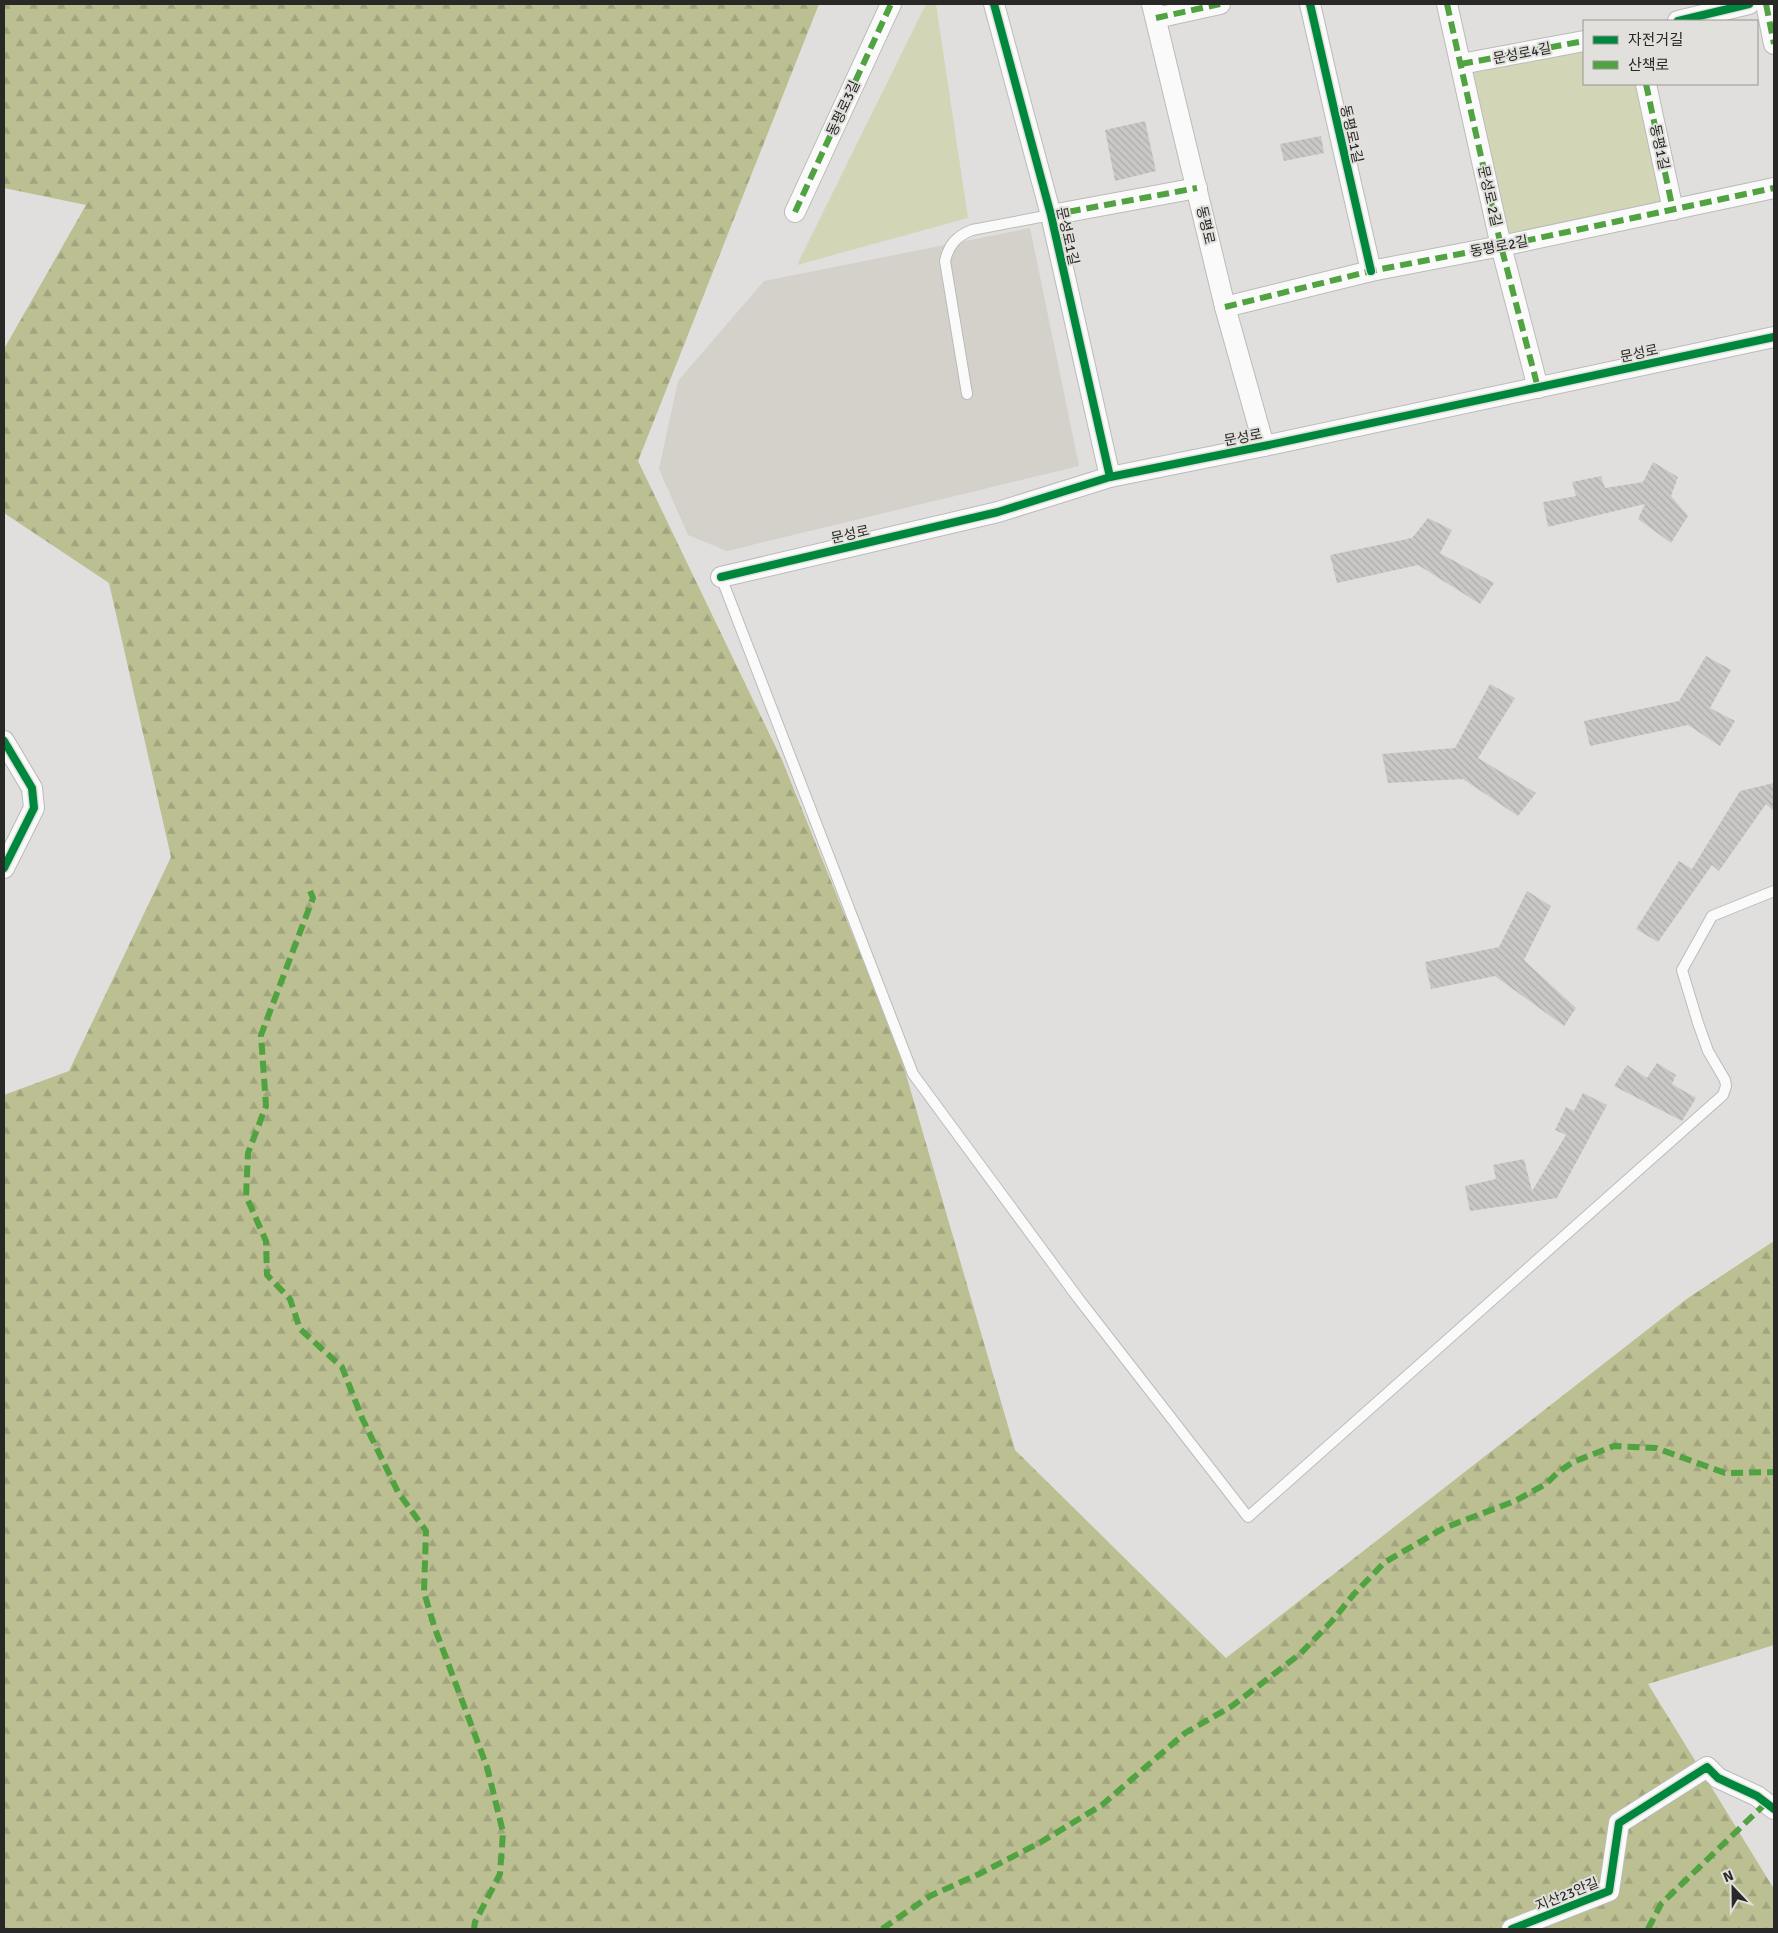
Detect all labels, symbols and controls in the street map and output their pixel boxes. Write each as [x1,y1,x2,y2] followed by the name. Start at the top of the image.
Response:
[1583,20,1758,85] legend
[1628,31,1683,49] text: 자전거길
[1491,40,1553,67] street label: 문성로4길
[1628,56,1669,74] text: 산책로
[823,78,864,139] street label: 동평로3길
[1337,103,1366,165] street label: 동평로1길
[1646,123,1673,171] street label: 동평1길
[1474,164,1505,228] street label: 문성로 2길
[1193,204,1218,246] street label: 동평로
[1053,205,1082,267] street label: 문성로1길
[1468,233,1530,260] street label: 동평로2길
[1618,341,1660,366] street label: 문성로
[1223,425,1264,450] street label: 문성로
[829,522,871,547] street label: 문성로
[1708,1863,1758,1913] north arrow
[1721,1867,1736,1886] text: N
[1533,1874,1601,1915] street label: 지산23안길

